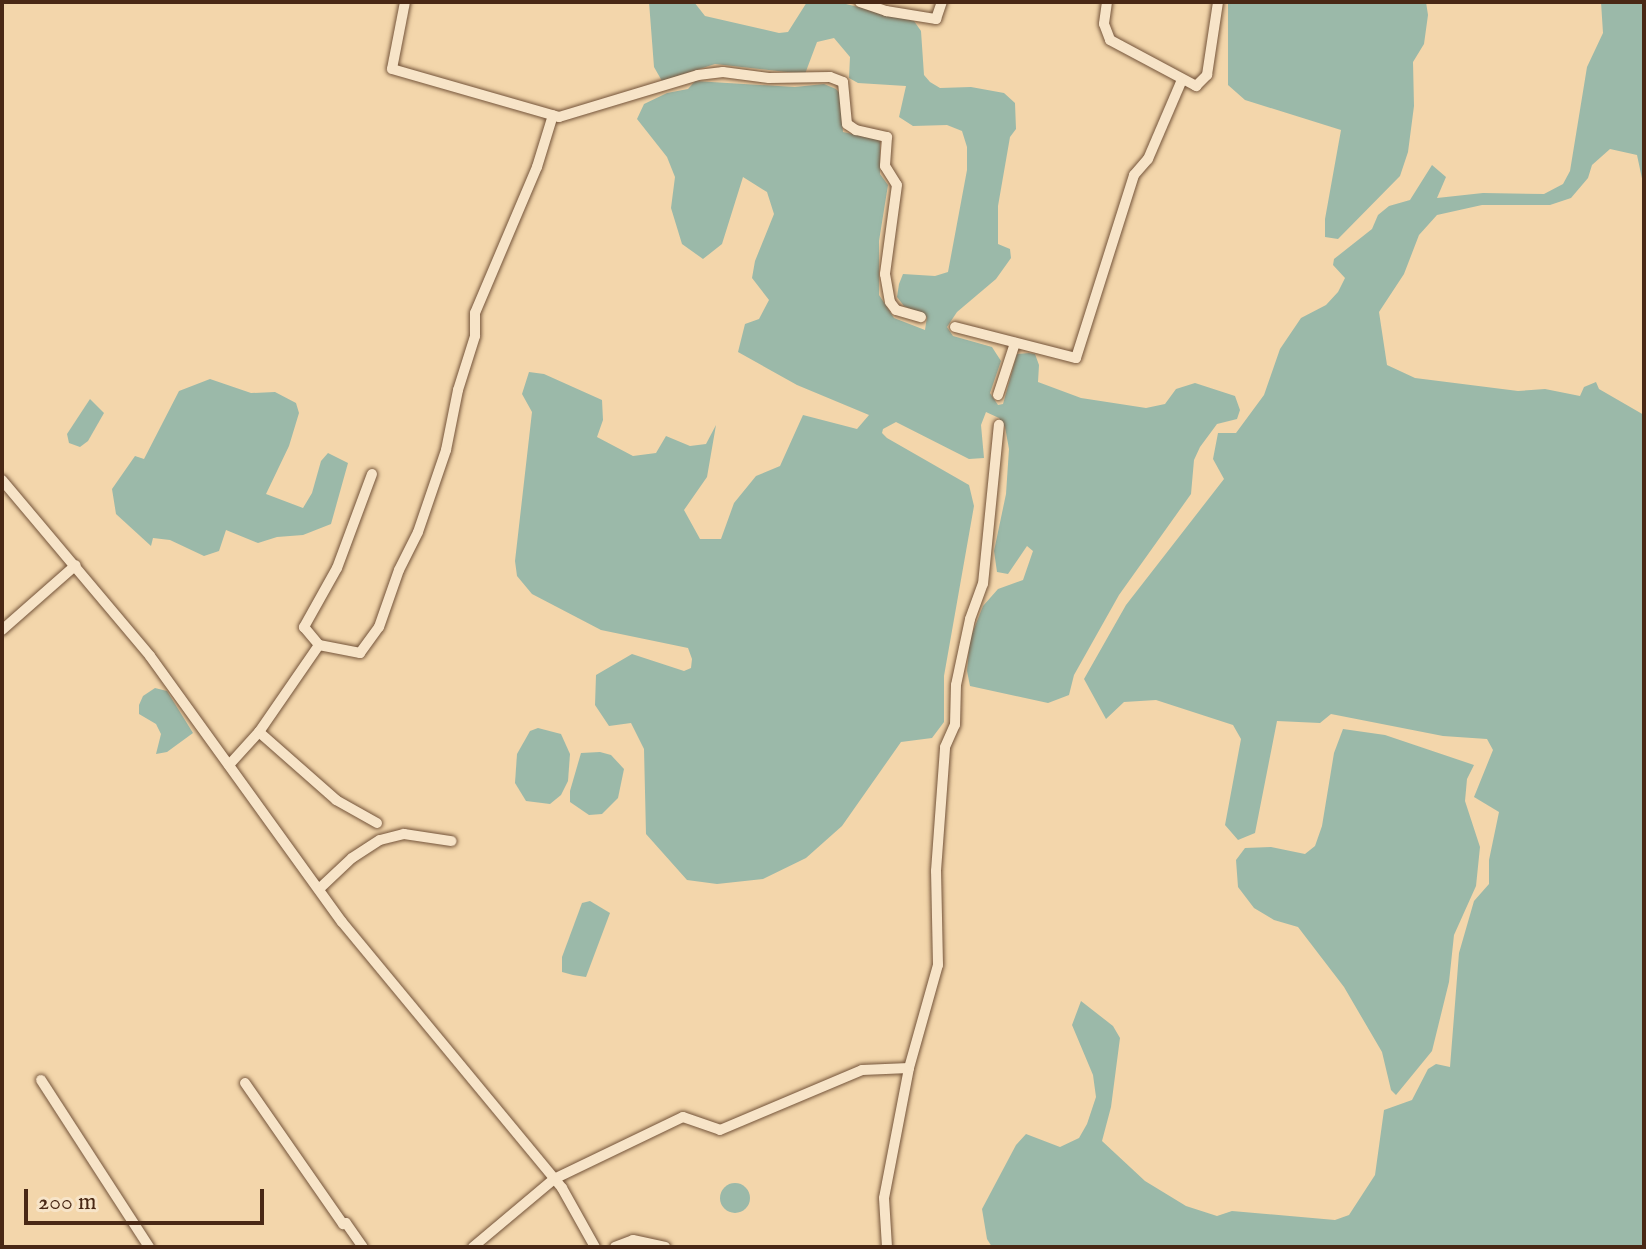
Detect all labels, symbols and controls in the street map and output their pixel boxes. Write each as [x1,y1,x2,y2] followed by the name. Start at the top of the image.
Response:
[28,1173,268,1223] scale bar
[38,1187,97,1218] text: 200 m

